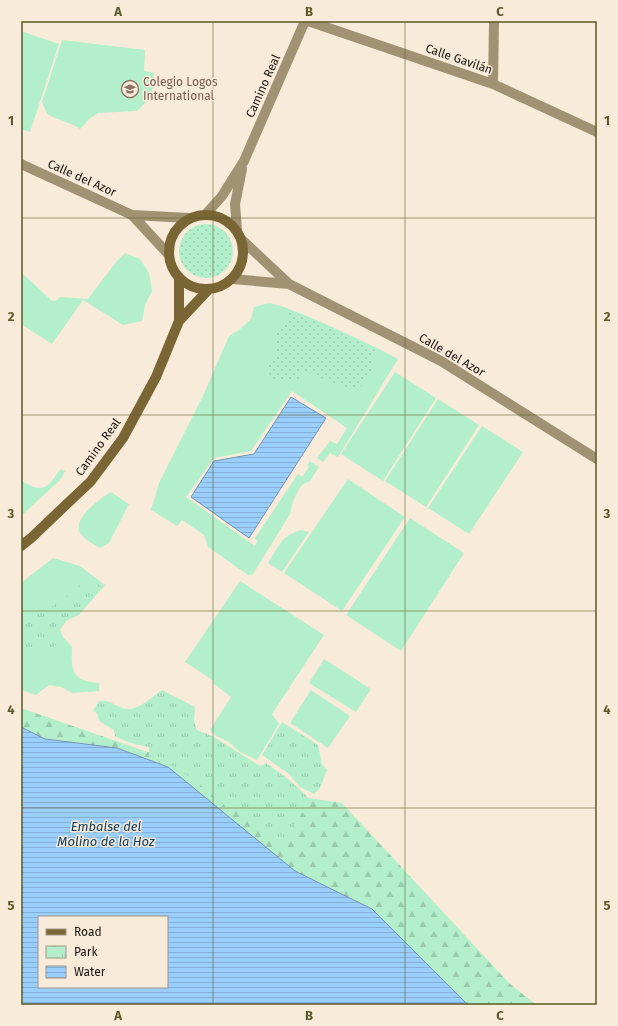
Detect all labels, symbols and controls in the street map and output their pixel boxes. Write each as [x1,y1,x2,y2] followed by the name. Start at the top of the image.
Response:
[113,4,122,19] text: A
[305,4,313,19] text: B
[496,4,504,19] text: C
[424,41,494,77] street label: Calle Gavilán
[243,52,283,120] street label: Camino Real
[143,75,218,103] place label: Colegio Logos International
[120,79,140,99] school or university icon: Colegio Logos International
[8,113,14,128] text: 1
[604,113,610,128] text: 1
[45,157,119,200] street label: Calle del Azor
[8,309,15,324] text: 2
[604,309,611,324] text: 2
[417,330,488,380] street label: Calle del Azor
[73,415,124,478] street label: Camino Real
[7,506,15,521] text: 3
[603,506,611,521] text: 3
[7,702,15,717] text: 4
[603,702,611,717] text: 4
[57,819,155,849] water label: Embalse del Molino de la Hoz
[8,898,15,913] text: 5
[604,898,611,913] text: 5
[38,916,168,988] legend
[74,925,102,939] text: Road
[74,945,98,959] text: Park
[74,965,106,979] text: Water
[113,1008,122,1023] text: A
[305,1008,313,1023] text: B
[496,1008,504,1023] text: C

